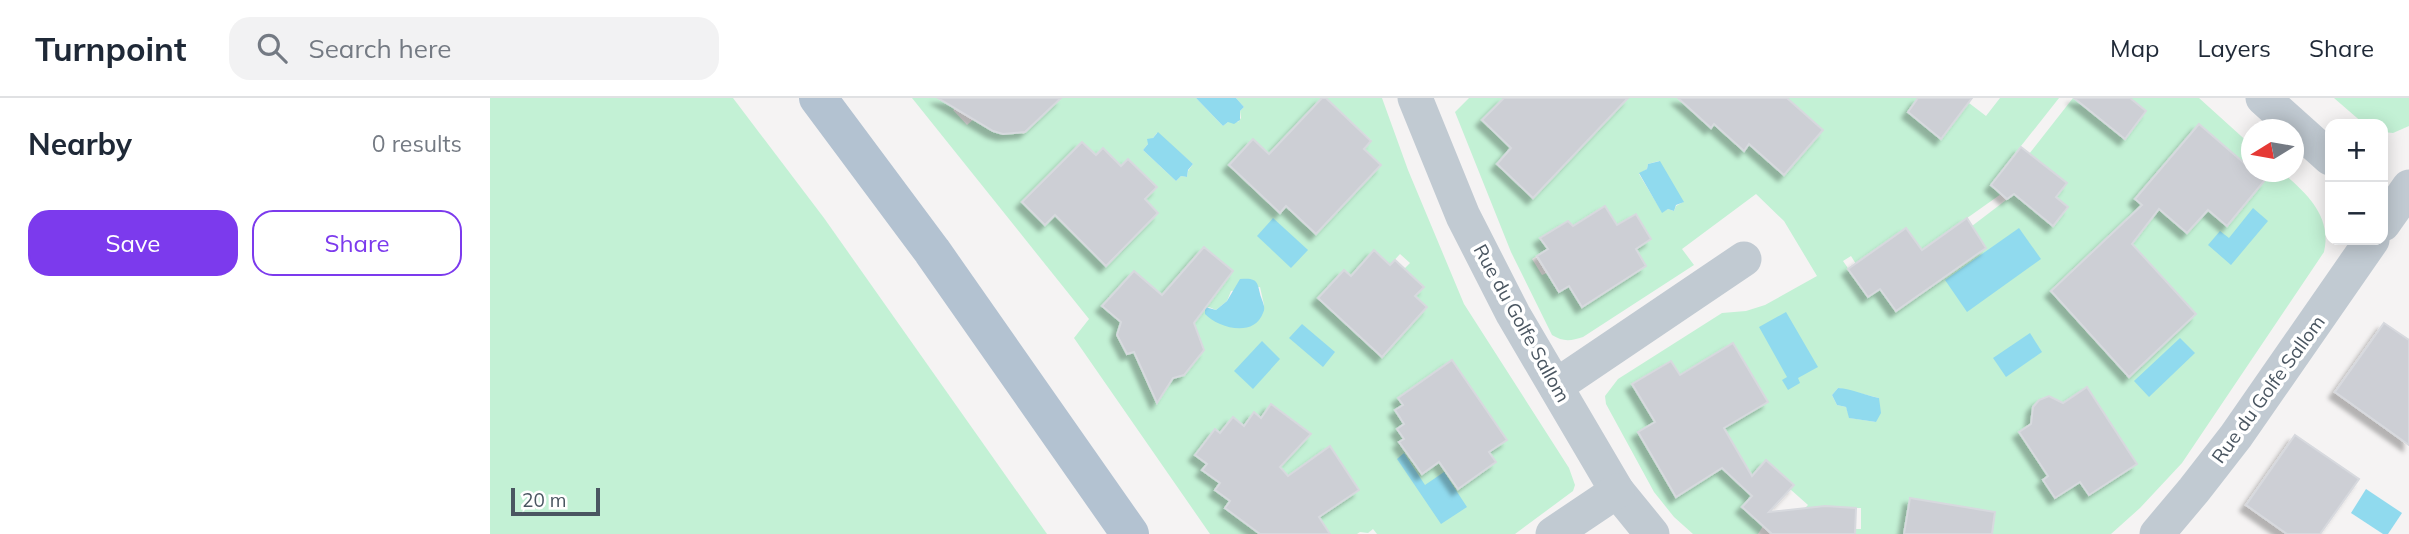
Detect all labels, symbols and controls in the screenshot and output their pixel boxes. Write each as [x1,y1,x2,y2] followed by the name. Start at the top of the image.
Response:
[229,17,719,80] search box
[35,28,187,69] text: Turnpoint
[253,29,291,67] icon: search
[309,32,451,65] text: Search here
[2110,33,2159,63] text: Map
[2197,33,2271,63] text: Layers
[2309,33,2374,63] text: Share
[2241,119,2304,182] north arrow
[2325,119,2388,245] map controls
[2325,119,2388,182] button: +
[28,125,132,163] text: Nearby
[372,129,462,158] text: 0 results
[2325,182,2388,245] button: −
[28,210,238,276] button: Save
[252,210,462,276] button: Share
[1469,240,1575,406] street label: Rue du Golfe Sallom
[2206,310,2330,468] street label: Rue du Golfe Sallom
[511,485,600,517] scale bar
[522,488,566,512] text: 20 m

